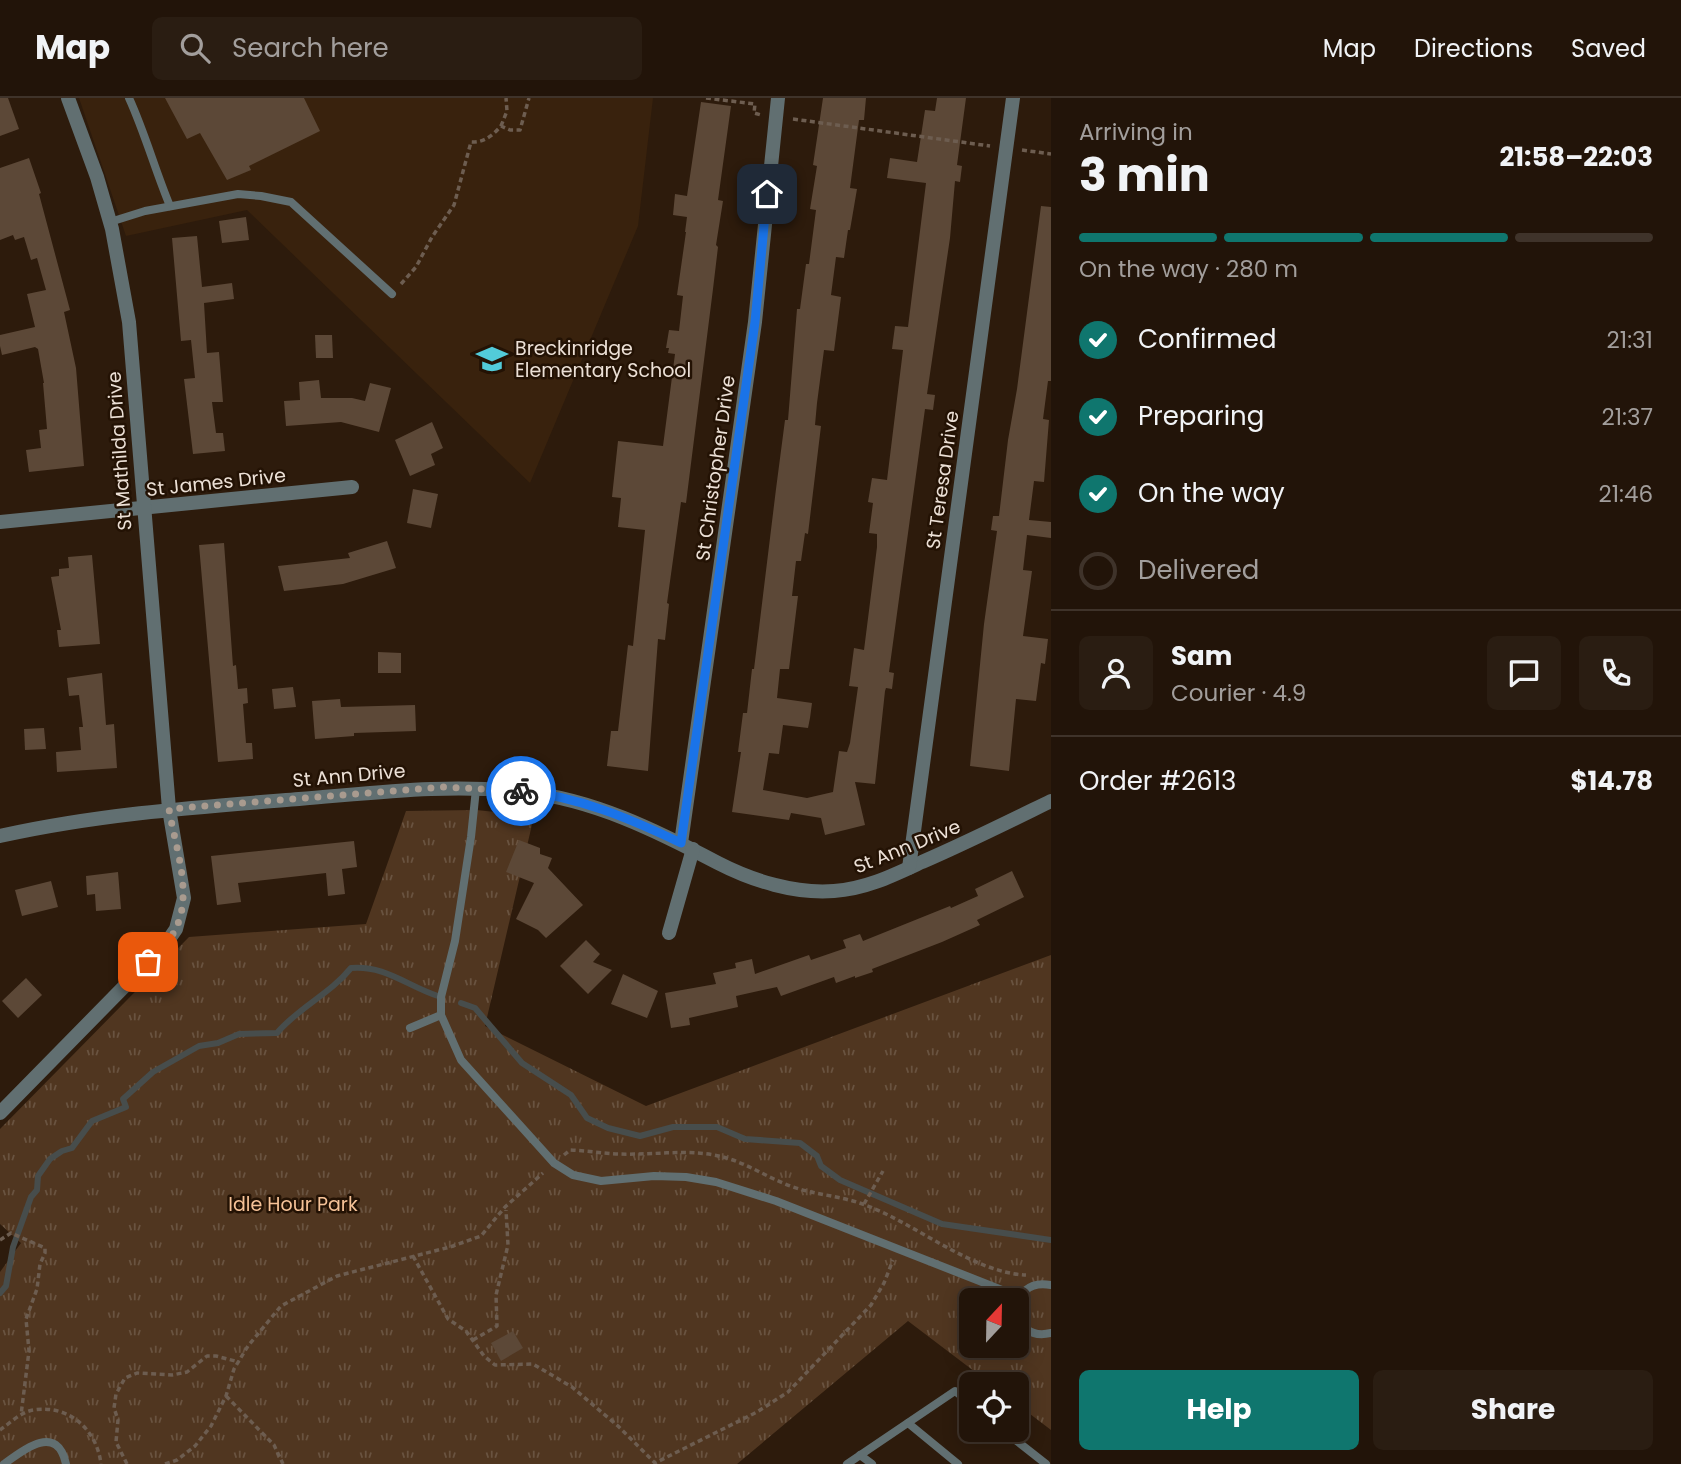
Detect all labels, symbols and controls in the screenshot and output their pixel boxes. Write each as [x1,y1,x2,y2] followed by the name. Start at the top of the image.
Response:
[152,17,642,80] search box
[35,24,110,71] text: Map
[176,29,214,67] icon: search
[232,30,389,66] text: Search here
[1323,32,1376,65] text: Map
[1414,32,1533,65] text: Directions
[1571,32,1646,65] text: Saved
[1079,116,1193,148] text: Arriving in
[1499,139,1653,175] text: 21:58–22:03
[1079,143,1210,207] text: 3 min
[737,164,797,224] pin
[748,175,786,213] icon: home
[1079,253,1298,285] text: On the way · 280 m
[1079,321,1117,359] icon: check
[1138,321,1276,357] text: Confirmed
[1607,324,1653,356] text: 21:31
[515,335,691,384] place label: Breckinridge Elementary School
[475,342,509,376] school or university icon: Breckinridge Elementary School
[100,371,139,531] street label: St Mathilda Drive
[689,373,742,563] street label: St Christopher Drive
[1079,398,1117,436] icon: check
[1138,398,1264,434] text: Preparing
[1601,401,1653,433] text: 21:37
[919,409,966,551] street label: St Teresa Drive
[145,462,287,503] street label: St James Drive
[1079,475,1117,513] icon: check
[1138,475,1285,511] text: On the way
[1598,478,1653,510] text: 21:46
[1138,552,1259,588] text: Delivered
[1079,636,1153,710] button: person
[1487,636,1561,710] button: chat
[1579,636,1653,710] button: phone
[1171,638,1232,674] text: Sam
[1171,677,1306,709] text: Courier · 4.9
[486,756,556,826] courier
[292,757,406,794] street label: St Ann Drive
[1079,763,1236,799] text: Order #2613
[1570,763,1653,799] text: $14.78
[502,772,540,810] icon: bike
[850,813,965,880] street label: St Ann Drive
[118,932,178,992] pin
[129,943,167,981] icon: bag
[228,1191,358,1218] park label: Idle Hour Park
[959,1288,1029,1358] north arrow
[959,1288,1029,1442] map controls
[1079,1370,1359,1450] button: Help
[1373,1370,1653,1450] button: Share
[959,1372,1029,1442] button: locate

